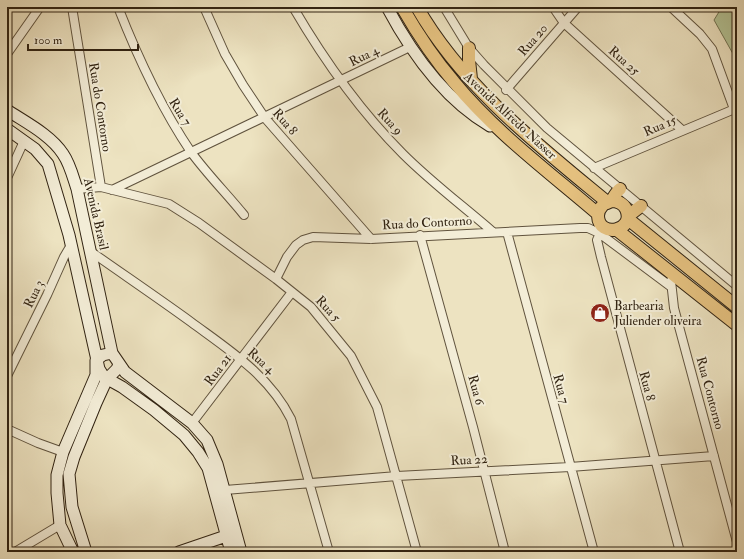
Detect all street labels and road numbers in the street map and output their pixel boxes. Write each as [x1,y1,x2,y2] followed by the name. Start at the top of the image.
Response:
[515,21,551,59] street label: Rua 20
[347,42,382,70] street label: Rua 4
[605,43,643,79] street label: Rua 25
[85,61,115,153] street label: Rua do Contorno
[460,68,560,163] street label: Avenida Alfredo Nasser
[165,95,195,129] street label: Rua 7
[269,105,301,139] street label: Rua 8
[374,105,406,139] street label: Rua 9
[641,112,679,140] street label: Rua 15
[80,176,112,252] street label: Avenida Brasil
[382,213,472,233] street label: Rua do Contorno
[20,277,48,311] street label: Rua 3
[312,293,344,326] street label: Rua 5
[244,345,279,378] street label: Rua 4
[201,351,235,389] street label: Rua 21
[693,355,727,431] street label: Rua Contorno
[635,369,659,403] street label: Rua 8
[549,372,573,406] street label: Rua 7
[464,373,488,408] street label: Rua 6
[450,451,488,469] street label: Rua 22

